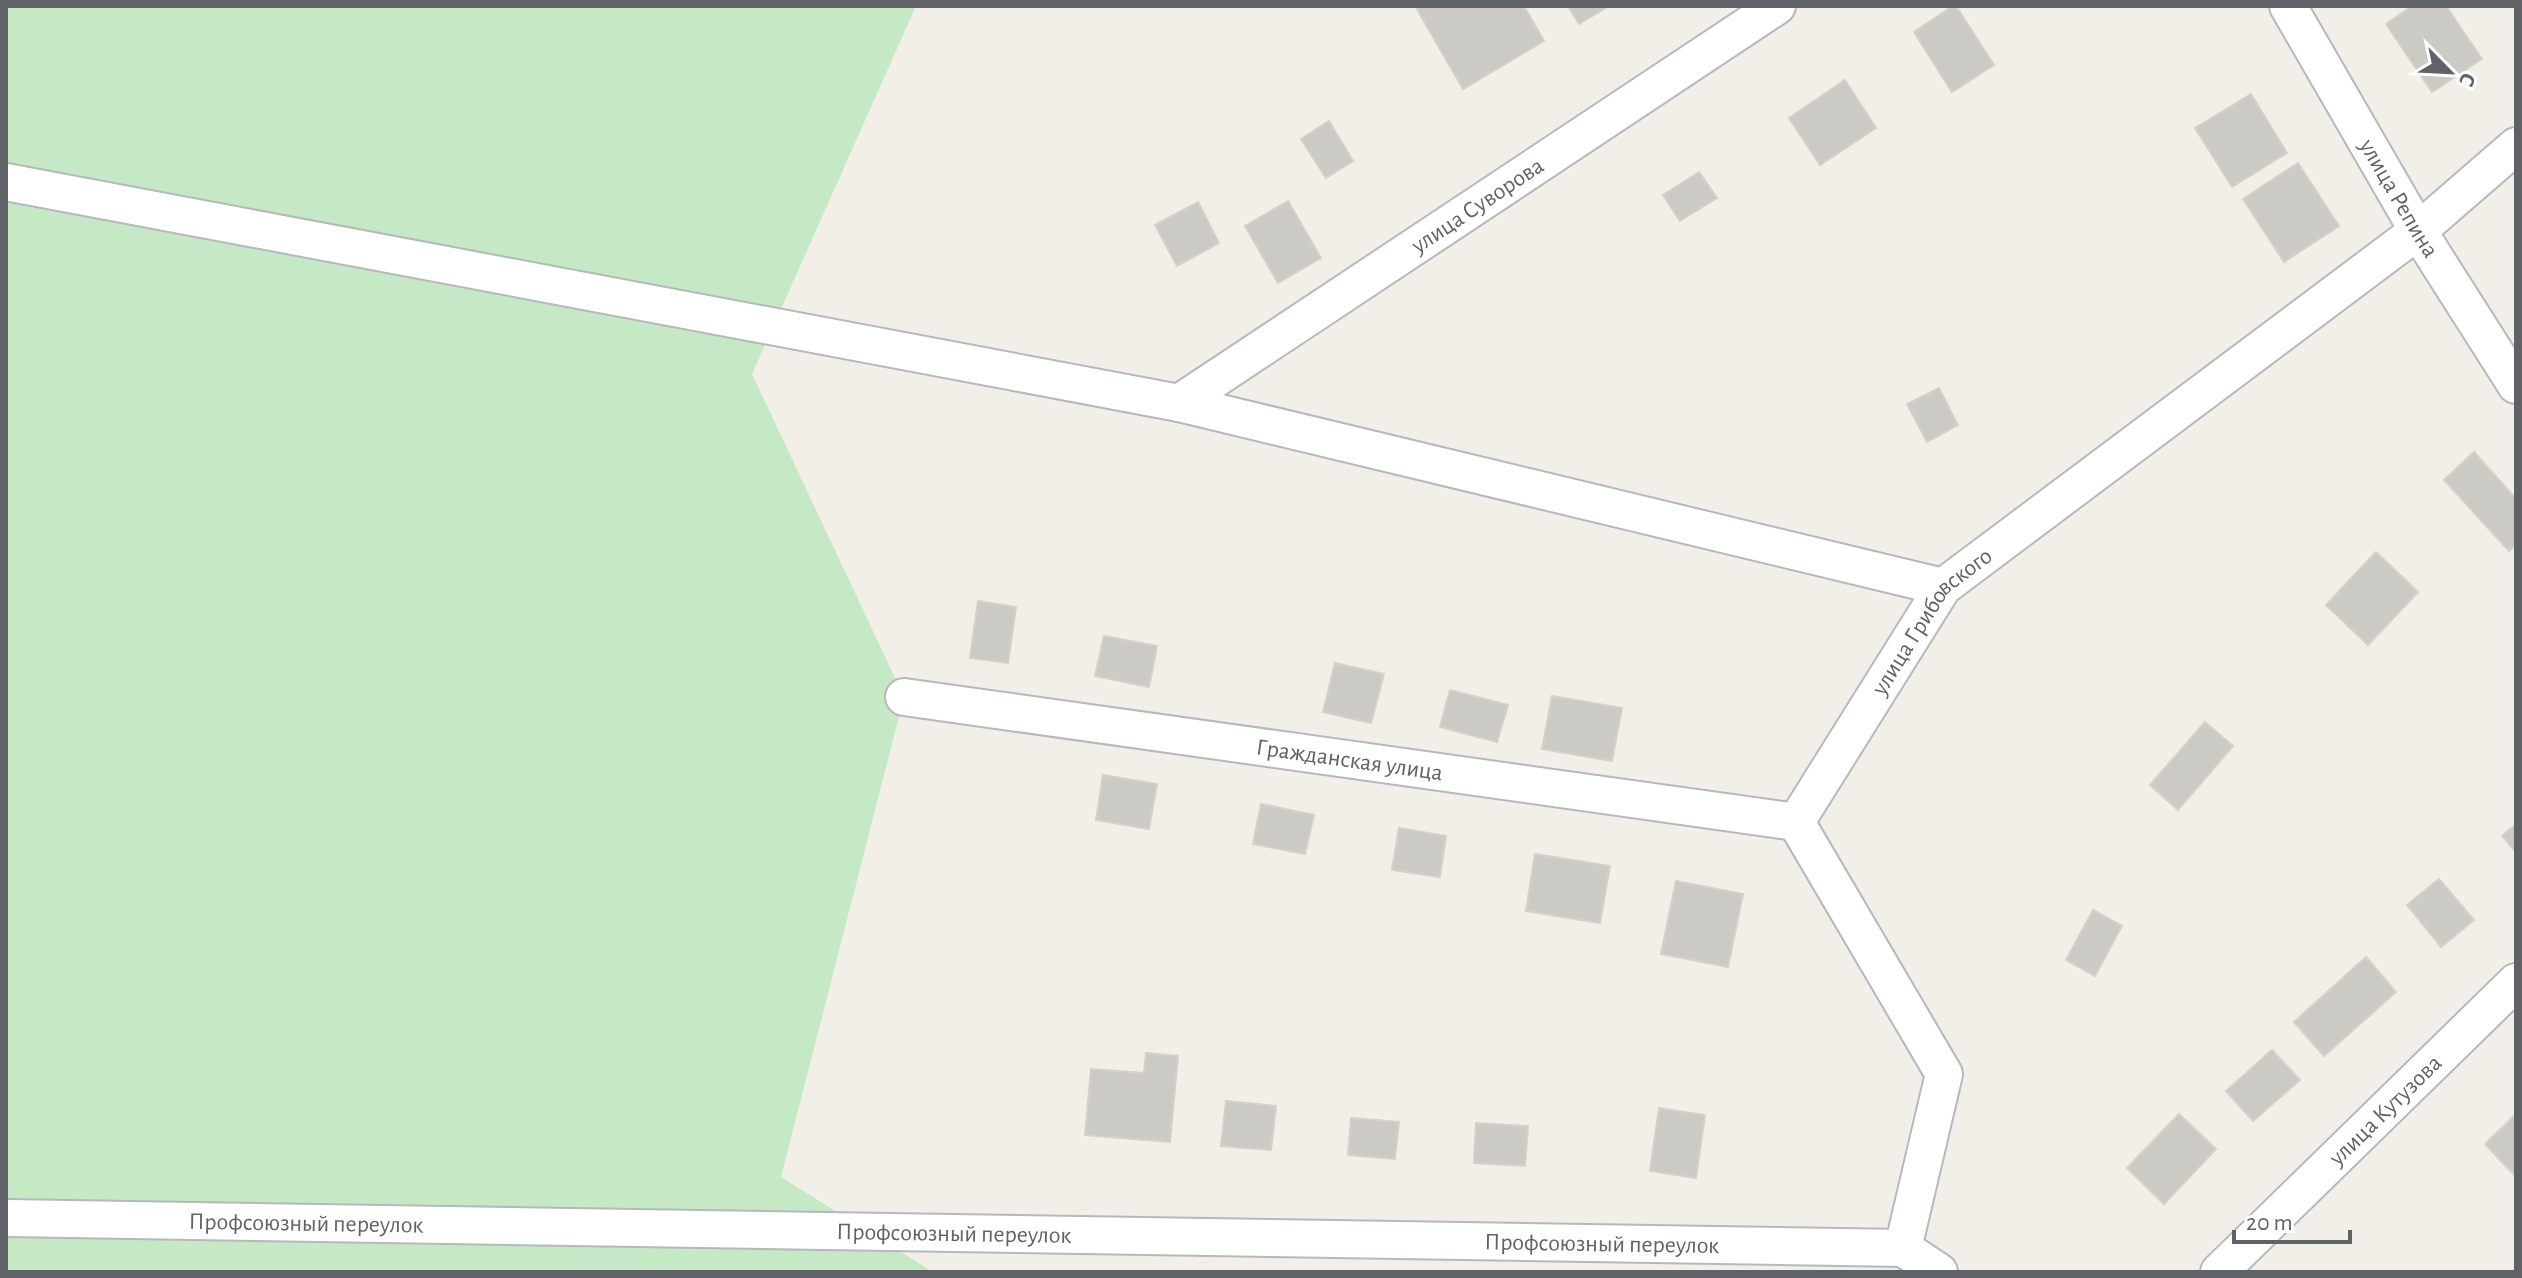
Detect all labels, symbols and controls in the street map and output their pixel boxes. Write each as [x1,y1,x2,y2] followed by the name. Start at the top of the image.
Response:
[2410,32,2490,112] north arrow
[2455,70,2480,90] text: С
[2354,134,2443,262] street label: улица Репина
[1407,153,1548,259] street label: улица Суворова
[1867,544,1997,700] street label: улица Грибовского
[1255,735,1444,785] street label: Гражданская улица
[2324,1051,2447,1171] street label: улица Кутузова
[2234,1194,2350,1244] scale bar
[188,1210,424,1238] street label: Профсоюзный переулок
[2246,1211,2293,1235] text: 20 m
[836,1220,1071,1248] street label: Профсоюзный переулок
[1484,1230,1719,1258] street label: Профсоюзный переулок

